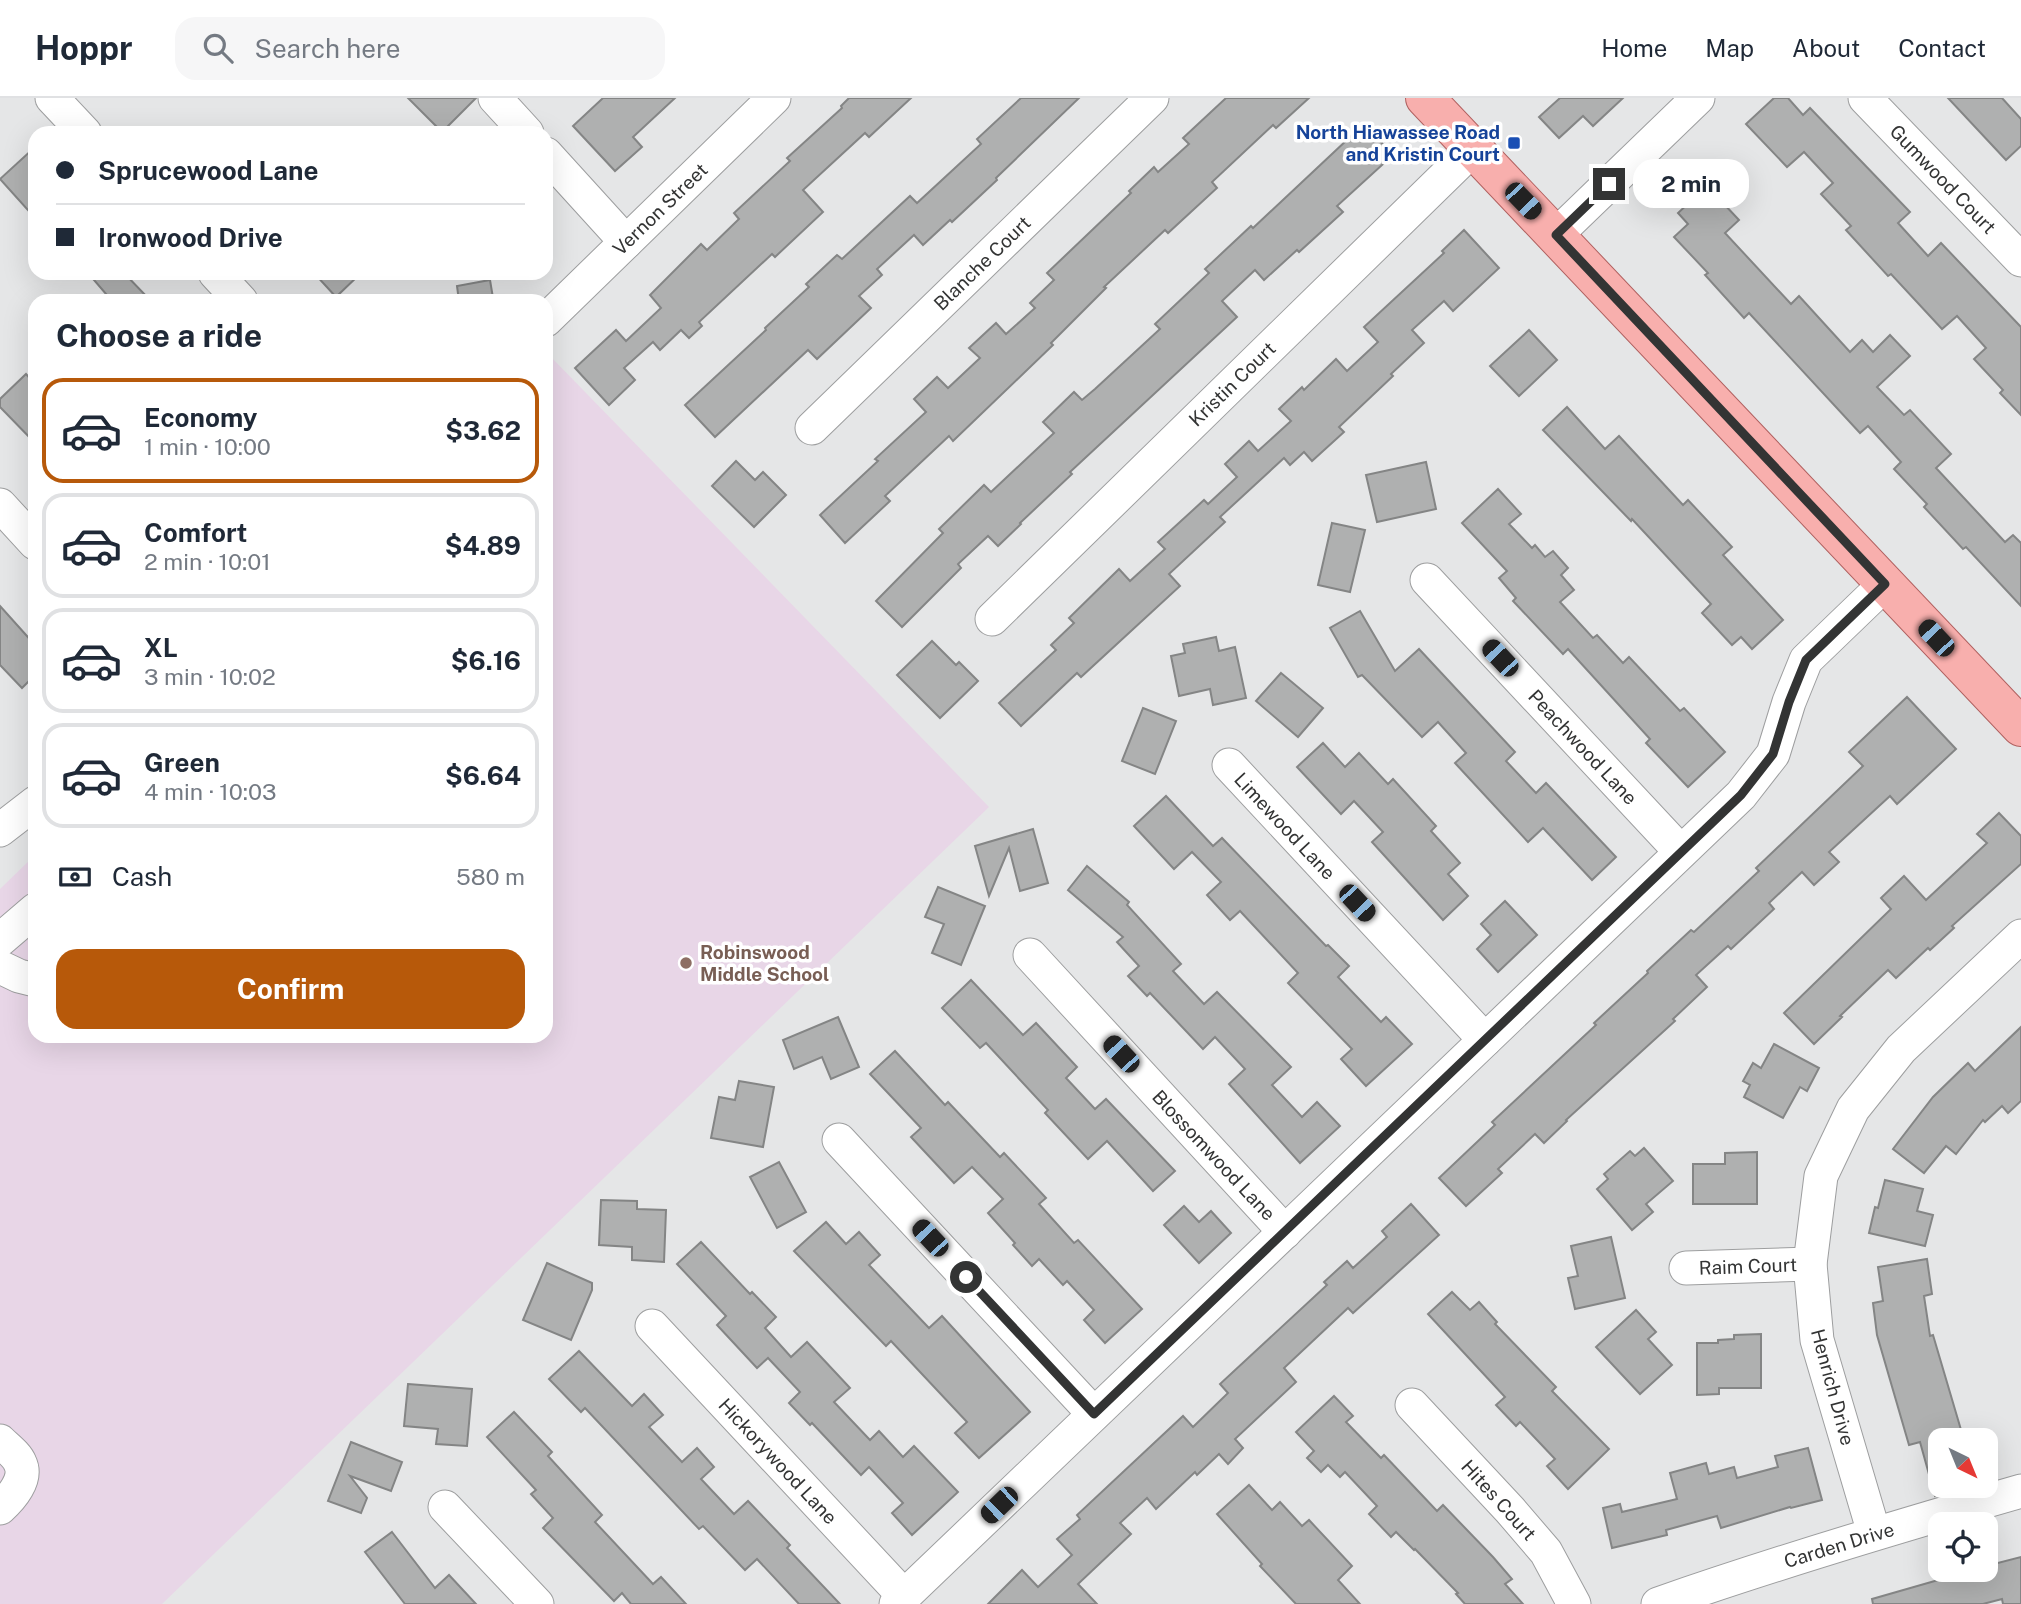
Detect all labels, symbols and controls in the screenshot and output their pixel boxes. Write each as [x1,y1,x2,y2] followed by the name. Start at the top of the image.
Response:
[175,17,665,80] search box
[35,29,133,67] text: Hoppr
[199,29,237,67] icon: search
[255,33,401,64] text: Search here
[1601,34,1667,62] text: Home
[1705,34,1754,62] text: Map
[1792,34,1860,62] text: About
[1898,34,1986,62] text: Contact
[1886,120,2000,238] street label: Gumwood Court
[1296,121,1500,165] place label: North Hiawassee Road and Kristin Court
[1506,135,1522,151] marker: North Hiawassee Road and Kristin Court
[98,155,318,186] text: Sprucewood Lane
[608,158,712,260] street label: Vernon Street
[1634,160,1749,208] callout: 2 min
[1593,168,1625,200] route end
[1661,170,1721,197] text: 2 min
[1501,179,1546,223] car
[929,211,1035,315] street label: Blanche Court
[98,222,283,253] text: Ironwood Drive
[56,317,262,354] text: Choose a ride
[1184,337,1280,431] street label: Kristin Court
[60,399,123,462] icon: car
[144,402,257,433] text: Economy
[445,415,521,446] text: $3.62
[144,433,271,460] text: 1 min · 10:00
[60,514,123,577] icon: car
[144,517,247,548] text: Comfort
[445,530,521,561] text: $4.89
[144,548,271,575] text: 2 min · 10:01
[1914,615,1959,661] car
[60,629,123,692] icon: car
[144,632,178,663] text: XL
[1478,635,1523,681] car
[451,645,521,676] text: $6.16
[144,663,276,690] text: 3 min · 10:02
[1524,685,1642,809] street label: Peachwood Lane
[60,744,123,807] icon: car
[144,747,220,778] text: Green
[445,760,521,791] text: $6.64
[1230,768,1340,884] street label: Limewood Lane
[144,778,276,805] text: 4 min · 10:03
[56,858,94,896] icon: cash
[112,861,172,892] text: Cash
[456,863,525,890] text: 580 m
[1335,880,1380,926] car
[700,941,829,985] place label: Robinswood Middle School
[56,949,525,1029] button: Confirm
[678,955,694,971] marker: Robinswood Middle School
[1099,1031,1144,1077] car
[1148,1085,1280,1225] street label: Blossomwood Lane
[908,1215,953,1261] car
[1698,1253,1798,1279] street label: Raim Court
[950,1261,982,1293] route start
[1807,1326,1859,1448] street label: Henrich Drive
[714,1394,842,1528] street label: Hickorywood Lane
[1928,1428,1998,1498] north arrow
[1928,1428,1998,1582] map controls
[1457,1455,1541,1545] street label: Hites Court
[977,1483,1022,1527] car
[1928,1512,1998,1582] button: locate
[1781,1518,1897,1572] street label: Carden Drive

